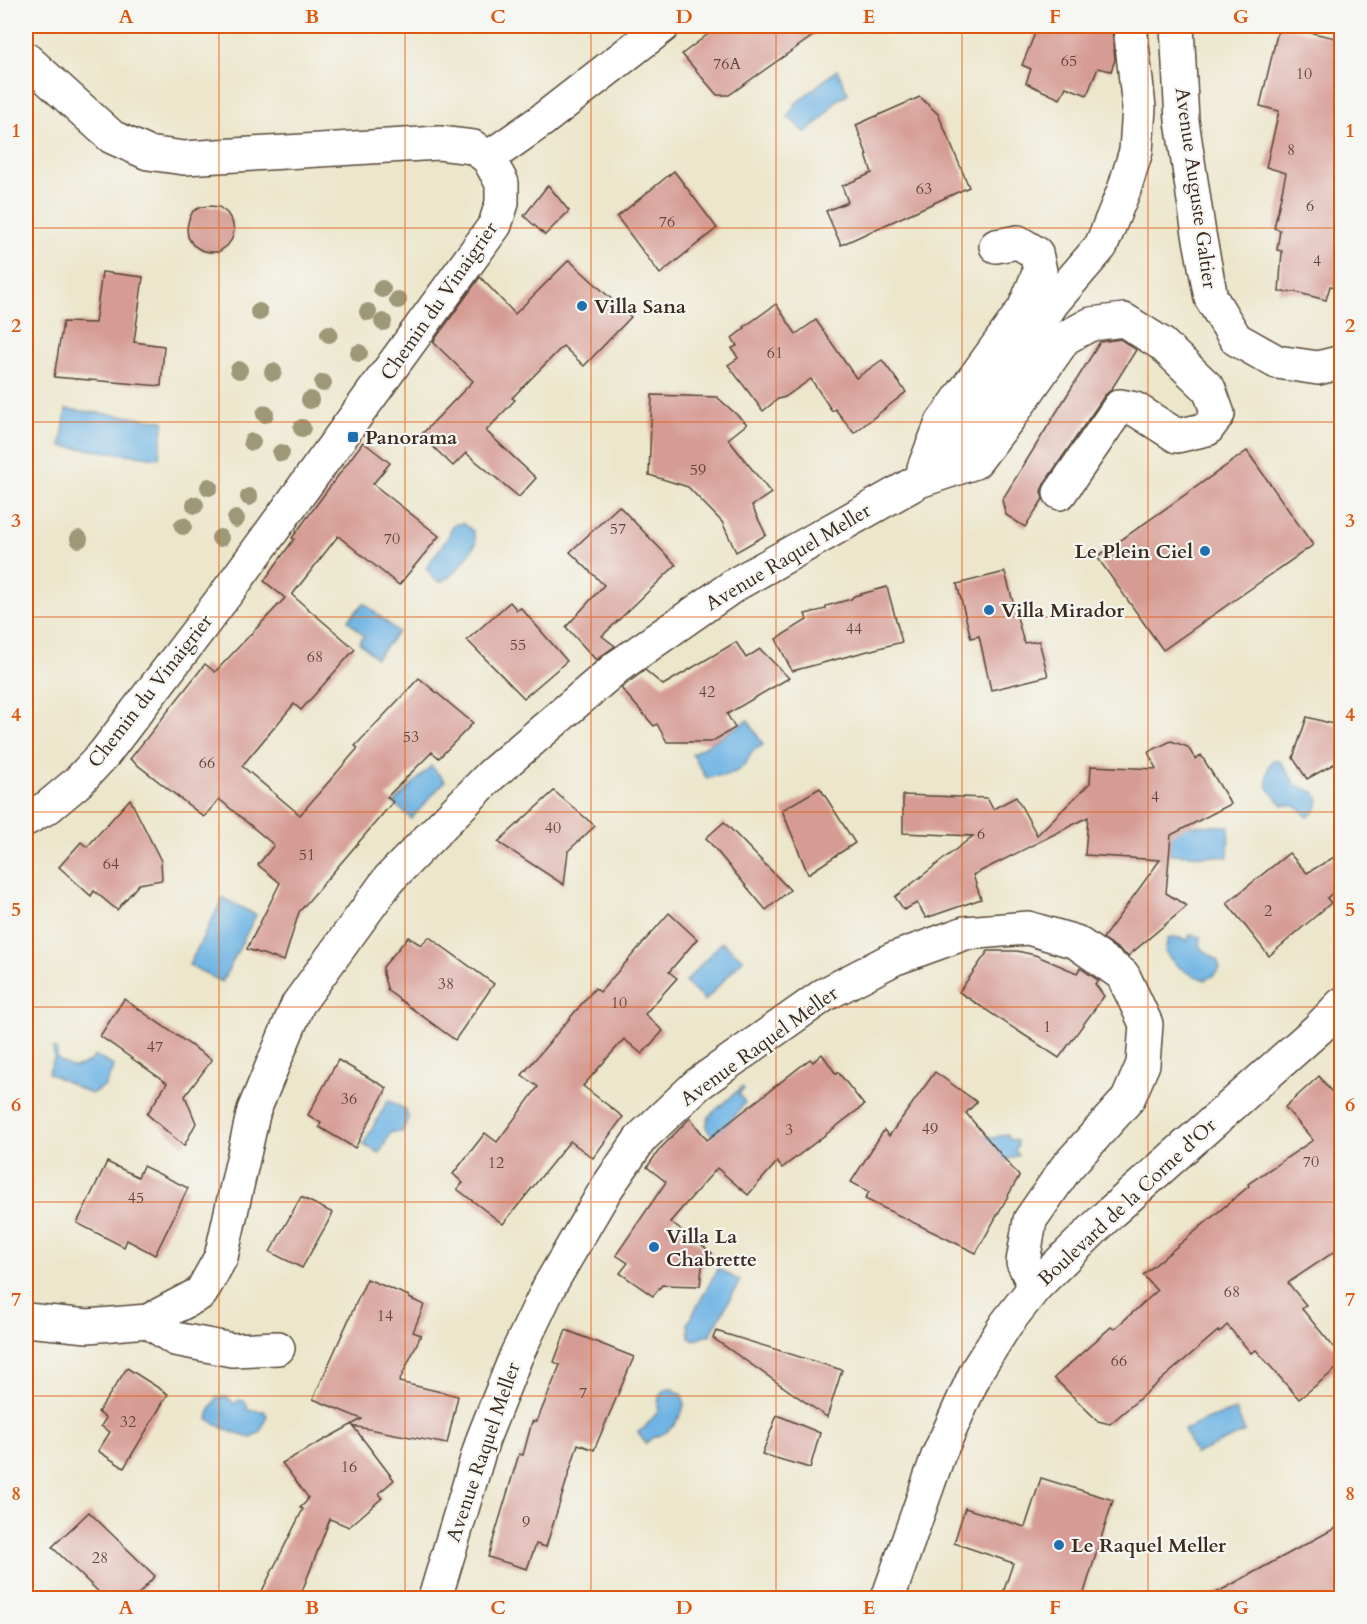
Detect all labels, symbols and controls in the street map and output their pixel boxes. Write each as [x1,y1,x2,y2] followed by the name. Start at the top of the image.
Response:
[118,3,134,30] text: A
[305,3,319,30] text: B
[490,3,506,30] text: C
[675,3,693,30] text: D
[863,3,875,30] text: E
[1049,3,1061,30] text: F
[1233,3,1249,30] text: G
[1061,50,1077,72] house number: 65
[713,53,742,75] house number: 76A
[1296,63,1312,85] house number: 10
[1169,86,1224,291] street label: Avenue Auguste Galtier
[11,117,21,144] text: 1
[1345,117,1355,144] text: 1
[1287,139,1295,161] house number: 8
[916,178,932,200] house number: 63
[1306,195,1314,217] house number: 6
[659,211,675,233] house number: 76
[374,216,504,386] street label: Chemin du Vinaigrier
[1313,250,1321,272] house number: 4
[594,293,686,320] place label: Villa Sana
[575,299,589,313] marker: Villa Sana
[11,312,21,339] text: 2
[1345,312,1355,339] text: 2
[767,342,783,364] house number: 61
[365,424,457,451] place label: Panorama
[346,430,360,444] marker: Panorama
[690,459,706,481] house number: 59
[700,497,876,617] street label: Avenue Raquel Meller
[11,507,21,534] text: 3
[1345,507,1355,534] text: 3
[610,518,626,540] house number: 57
[384,528,400,550] house number: 70
[1074,538,1193,565] place label: Le Plein Ciel
[1198,544,1212,558] marker: Le Plein Ciel
[1001,597,1125,624] place label: Villa Mirador
[982,603,996,617] marker: Villa Mirador
[81,608,219,773] street label: Chemin du Vinaigrier
[846,618,862,640] house number: 44
[510,634,526,656] house number: 55
[307,646,323,668] house number: 68
[699,681,715,703] house number: 42
[11,701,21,728] text: 4
[1345,701,1355,728] text: 4
[403,726,419,748] house number: 53
[199,752,215,774] house number: 66
[1151,786,1159,808] house number: 4
[545,817,561,839] house number: 40
[977,823,985,845] house number: 6
[299,844,315,866] house number: 51
[103,853,119,875] house number: 64
[11,896,21,923] text: 5
[1345,896,1355,923] text: 5
[1264,900,1272,922] house number: 2
[438,973,454,995] house number: 38
[675,979,844,1112] street label: Avenue Raquel Meller
[611,992,627,1014] house number: 10
[1043,1016,1051,1038] house number: 1
[147,1036,163,1058] house number: 47
[341,1088,357,1110] house number: 36
[11,1091,21,1118] text: 6
[1345,1091,1355,1118] text: 6
[1032,1112,1223,1292] street label: Boulevard de la Corne d'Or
[922,1118,938,1140] house number: 49
[785,1119,793,1141] house number: 3
[1303,1151,1319,1173] house number: 70
[488,1152,504,1174] house number: 12
[128,1187,144,1209] house number: 45
[666,1223,757,1273] place label: Villa La Chabrette
[647,1240,661,1254] marker: Villa La Chabrette
[1224,1281,1240,1303] house number: 68
[11,1286,21,1313] text: 7
[1345,1286,1355,1313] text: 7
[377,1305,393,1327] house number: 14
[1111,1350,1127,1372] house number: 66
[440,1358,527,1545] street label: Avenue Raquel Meller
[579,1382,587,1404] house number: 7
[120,1411,136,1433] house number: 32
[341,1456,357,1478] house number: 16
[11,1480,21,1507] text: 8
[1345,1480,1355,1507] text: 8
[522,1511,530,1533] house number: 9
[1071,1532,1227,1559] place label: Le Raquel Meller
[1052,1538,1066,1552] marker: Le Raquel Meller
[92,1547,108,1569] house number: 28
[118,1594,134,1621] text: A
[305,1594,319,1621] text: B
[490,1594,506,1621] text: C
[675,1594,693,1621] text: D
[863,1594,875,1621] text: E
[1049,1594,1061,1621] text: F
[1233,1594,1249,1621] text: G

